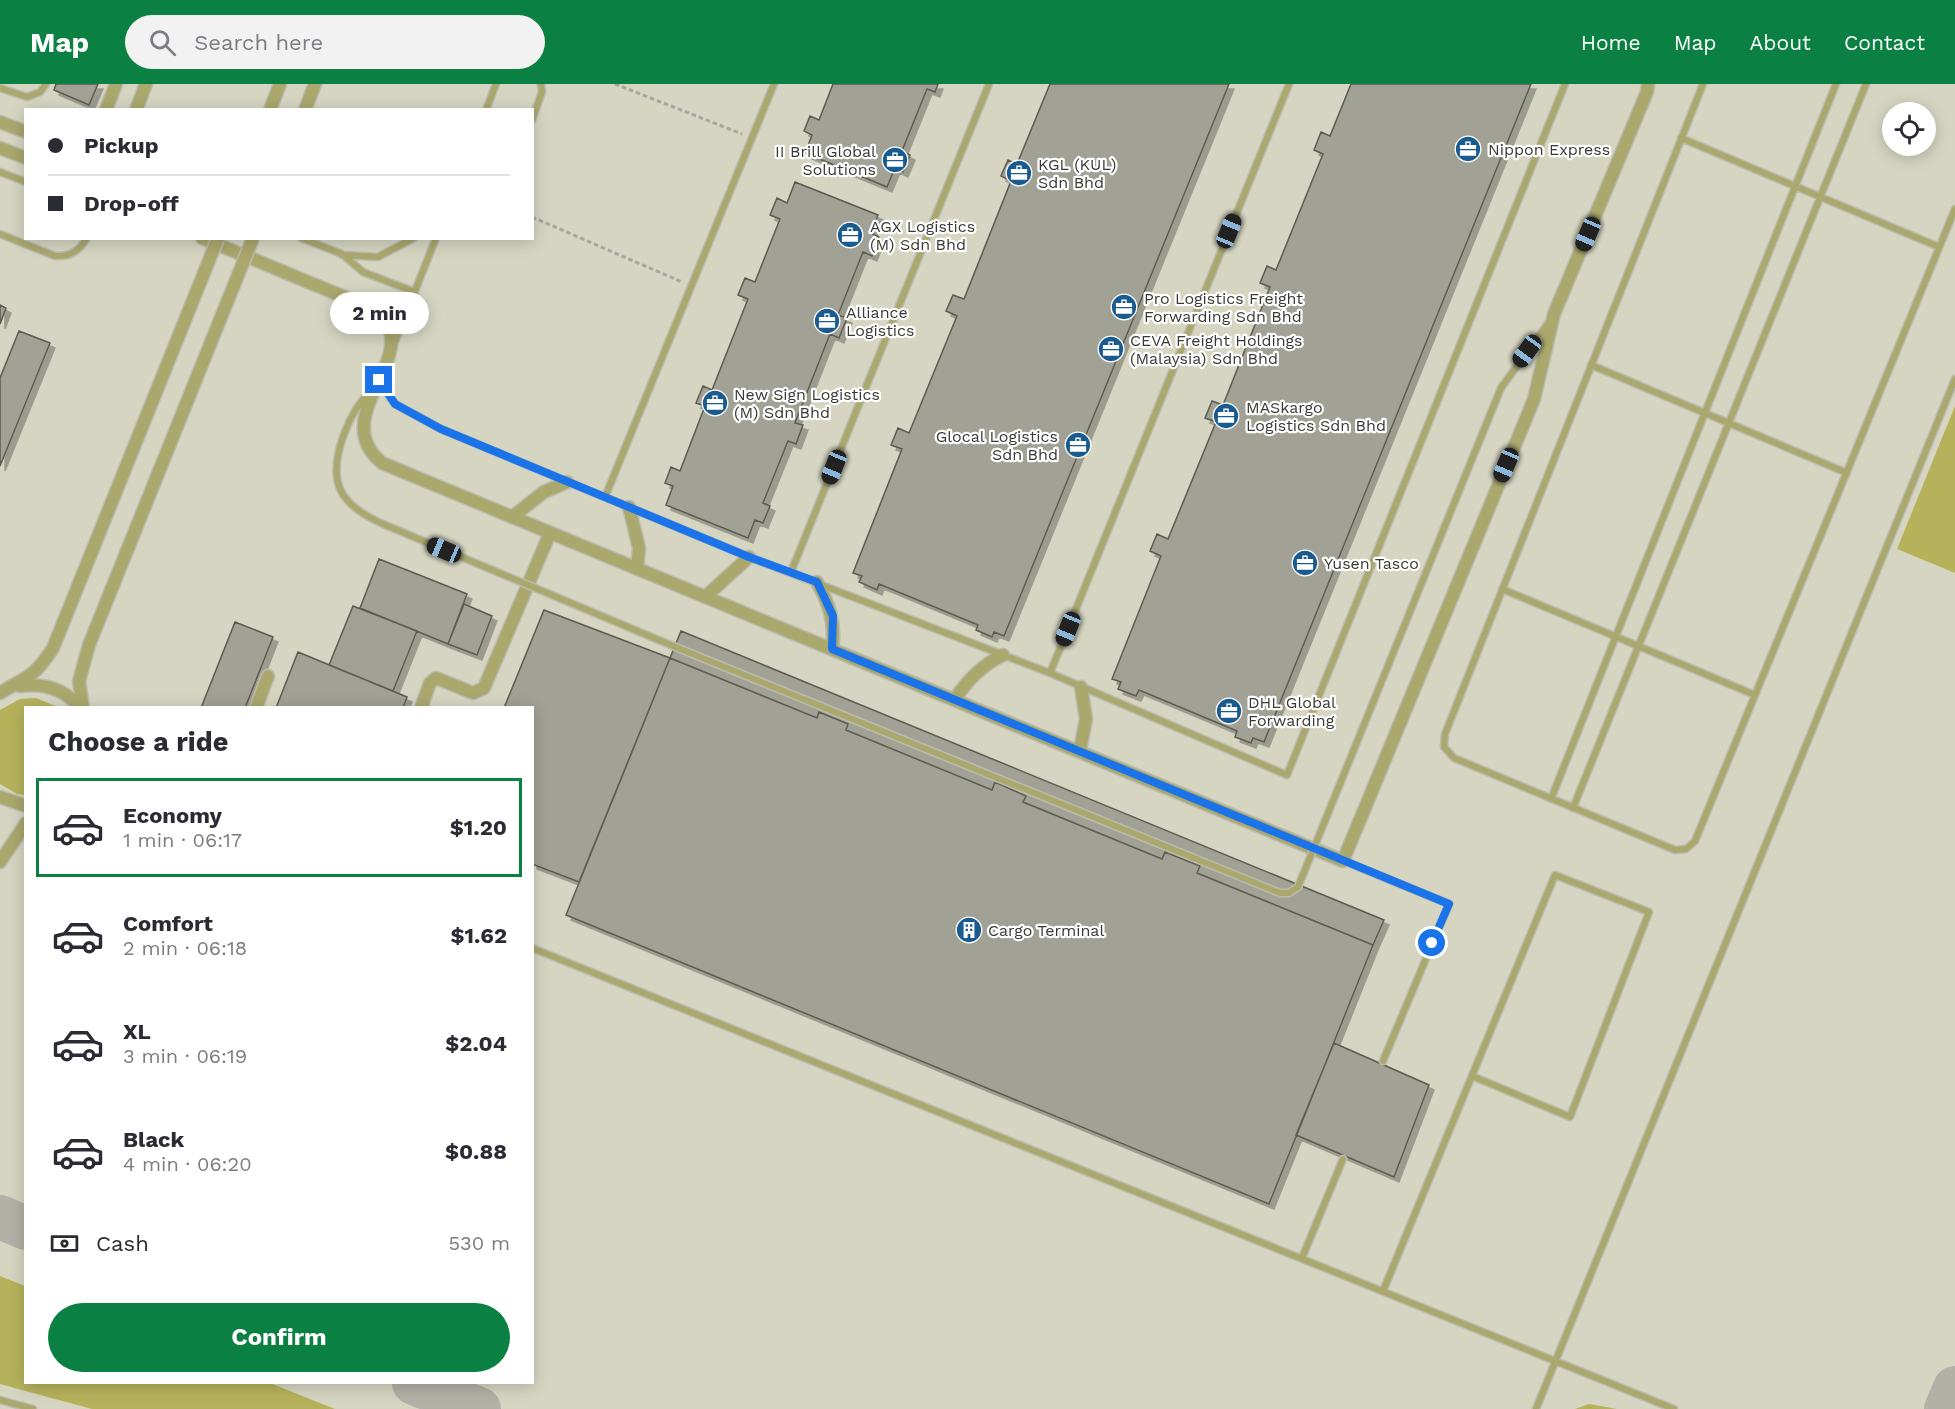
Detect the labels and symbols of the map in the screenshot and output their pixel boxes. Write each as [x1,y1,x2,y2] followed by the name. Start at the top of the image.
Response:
[1453,134,1483,164] office icon: Nippon Express
[1488,140,1610,159] place label: Nippon Express
[775,142,876,179] place label: II Brill Global Solutions
[880,145,910,175] office icon: II Brill Global Solutions
[1038,155,1116,192] place label: KGL (KUL) Sdn Bhd
[1004,158,1034,188] office icon: KGL (KUL) Sdn Bhd
[1214,211,1244,251] car
[1573,214,1603,254] car
[870,217,975,254] place label: AGX Logistics (M) Sdn Bhd
[835,220,865,250] office icon: AGX Logistics (M) Sdn Bhd
[1144,289,1303,326] place label: Pro Logistics Freight Forwarding Sdn Bhd
[1109,292,1139,322] office icon: Pro Logistics Freight Forwarding Sdn Bhd
[330,293,428,335] callout: 2 min
[846,303,914,340] place label: Alliance Logistics
[812,306,842,336] office icon: Alliance Logistics
[1130,331,1303,368] place label: CEVA Freight Holdings (Malaysia) Sdn Bhd
[1509,331,1545,371] car
[1096,334,1126,364] office icon: CEVA Freight Holdings (Malaysia) Sdn Bhd
[365,366,392,393] route end
[734,385,880,422] place label: New Sign Logistics (M) Sdn Bhd
[700,388,730,418] office icon: New Sign Logistics (M) Sdn Bhd
[1246,398,1386,435] place label: MASkargo Logistics Sdn Bhd
[1211,401,1241,431] office icon: MASkargo Logistics Sdn Bhd
[936,427,1058,464] place label: Glocal Logistics Sdn Bhd
[1063,430,1093,460] office icon: Glocal Logistics Sdn Bhd
[1491,445,1521,485] car
[819,447,849,487] car
[424,535,464,565] car
[1290,548,1320,578] office icon: Yusen Tasco
[1324,554,1419,573] place label: Yusen Tasco
[1053,609,1083,649] car
[1248,693,1336,730] place label: DHL Global Forwarding
[1214,696,1244,726] office icon: DHL Global Forwarding
[954,915,984,945] building icon: Cargo Terminal
[988,921,1104,940] place label: Cargo Terminal
[1418,929,1445,956] route start

